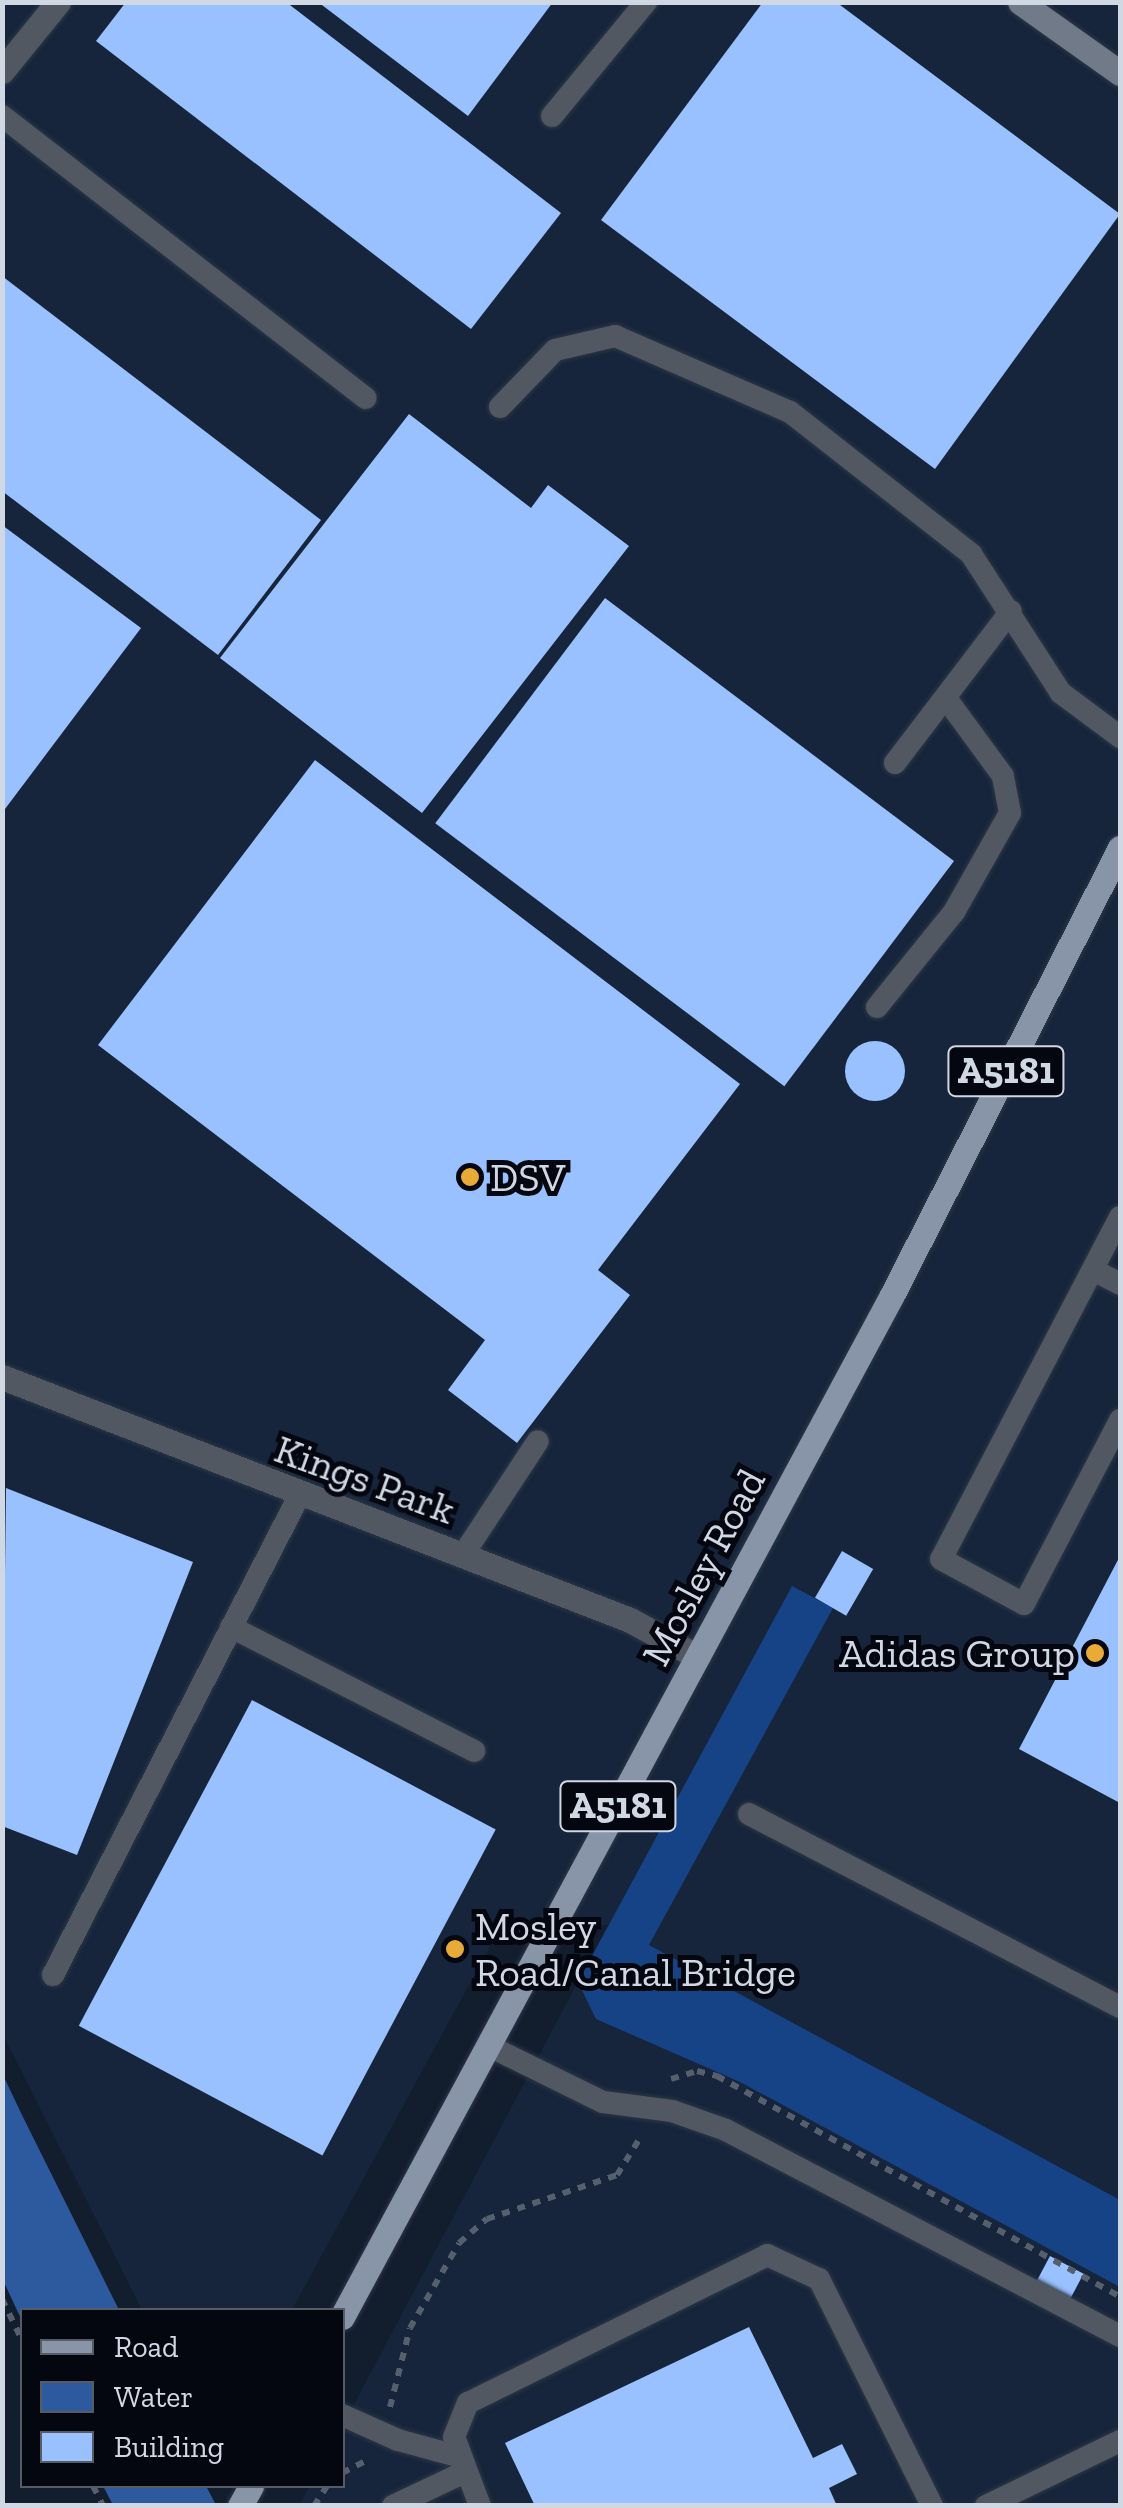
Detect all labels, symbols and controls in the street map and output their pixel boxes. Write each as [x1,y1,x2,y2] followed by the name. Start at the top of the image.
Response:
[946,1038,1066,1104] road number: A5181
[490,1153,565,1201] place label: DSV
[459,1166,481,1188] marker: DSV
[269,1424,461,1534] street label: Kings Park
[631,1460,775,1674] street label: Mosley Road
[839,1629,1075,1677] place label: Adidas Group
[1084,1642,1106,1664] marker: Adidas Group
[558,1773,678,1839] road number: A5181
[475,1902,796,1996] place label: Mosley Road/Canal Bridge
[444,1938,466,1960] marker: Mosley Road/Canal Bridge
[20,2308,345,2488] legend
[114,2329,179,2365] text: Road
[114,2379,193,2415] text: Water
[114,2429,224,2465] text: Building

